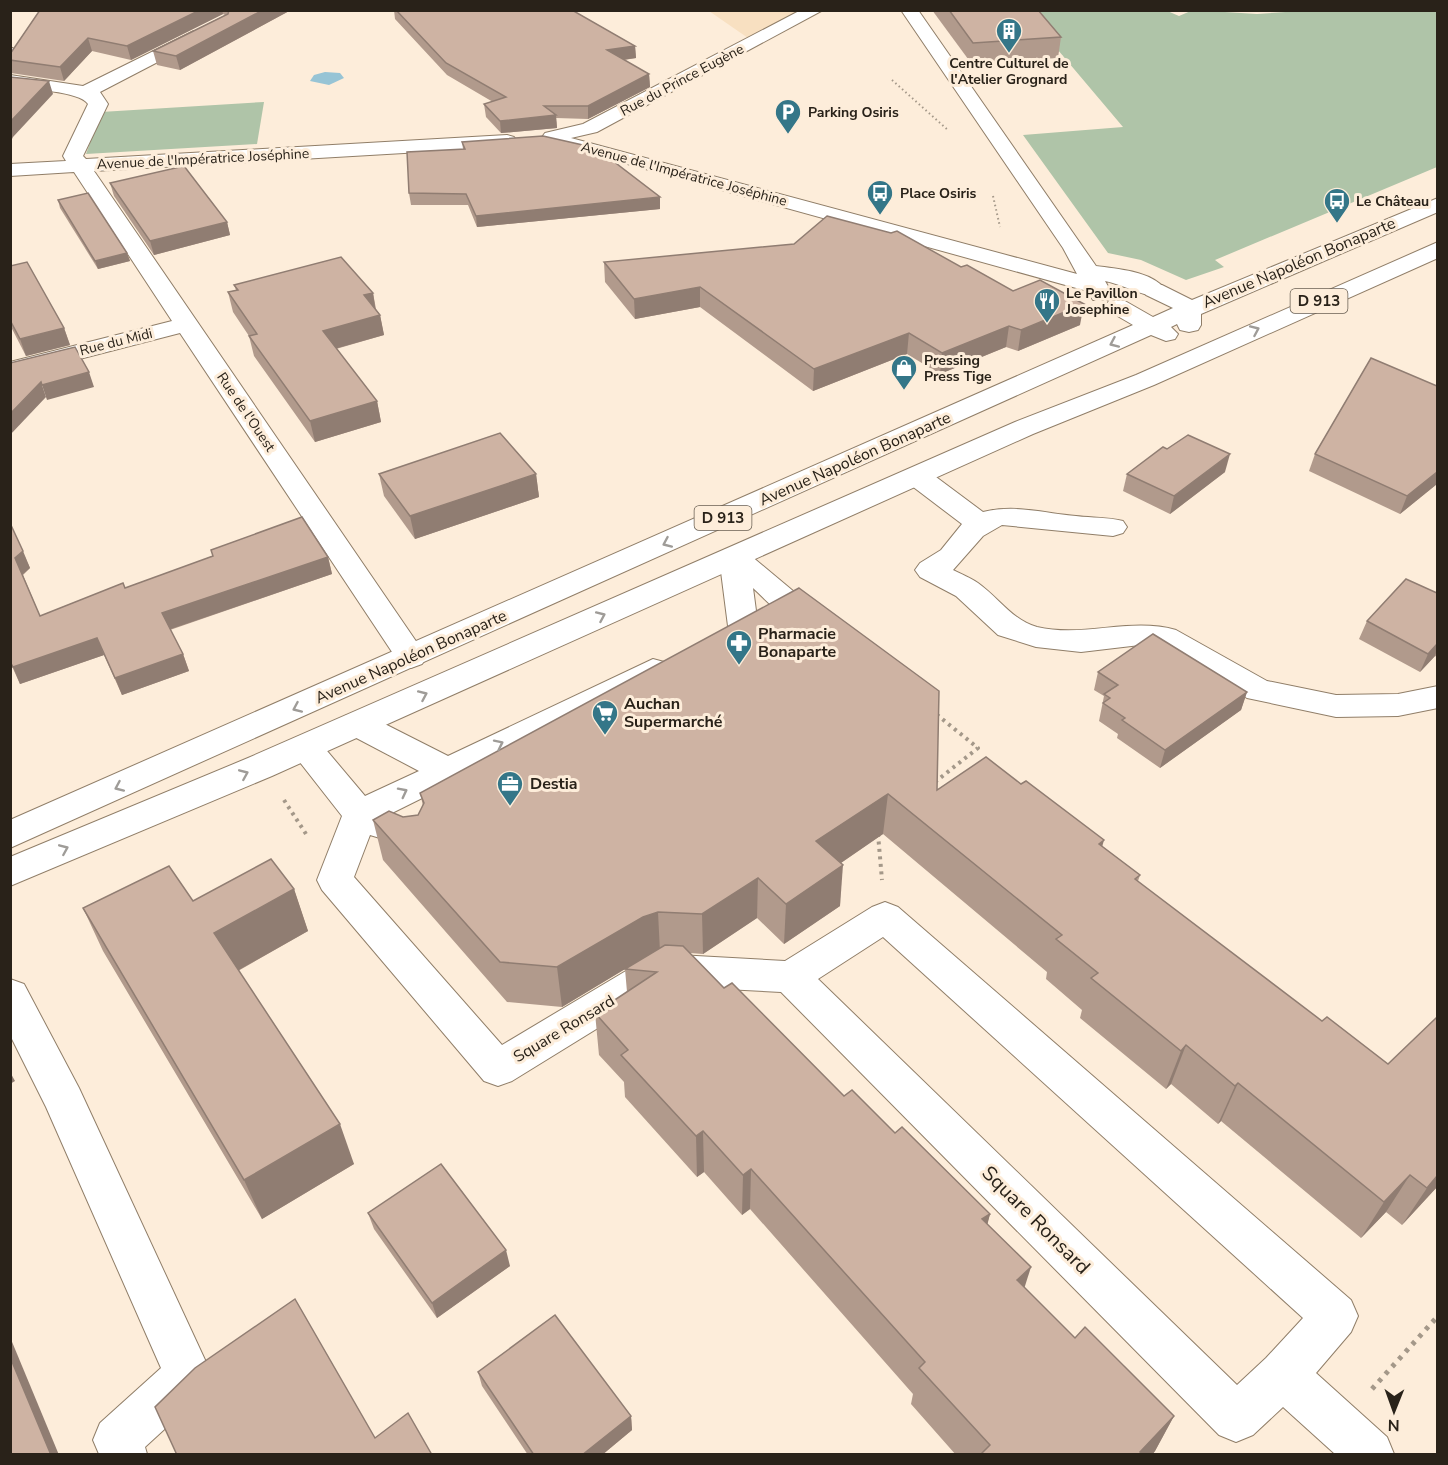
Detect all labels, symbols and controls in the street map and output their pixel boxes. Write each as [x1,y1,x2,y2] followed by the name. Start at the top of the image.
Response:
[994,16,1024,54] building icon: Centre Culturel de l'Atelier Grognard
[617,39,747,121] street label: Rue du Prince Eugène
[949,54,1069,89] place label: Centre Culturel de l'Atelier Grognard
[773,97,803,135] parking icon: Parking Osiris
[808,103,899,122] place label: Parking Osiris
[579,137,789,211] street label: Avenue de l'Impératrice Joséphine
[96,144,310,174] street label: Avenue de l'Impératrice Joséphine
[865,178,895,216] bus stop icon: Place Osiris
[900,184,977,203] place label: Place Osiris
[1322,186,1352,224] bus stop icon: Le Château
[1356,192,1429,211] place label: Le Château
[1199,212,1399,314] street label: Avenue Napoléon Bonaparte
[1065,284,1138,319] place label: Le Pavillon Josephine
[1032,286,1062,324] restaurant icon: Le Pavillon Josephine
[1290,289,1348,313] road number: D 913
[78,324,154,360] street label: Rue du Midi
[1248,326,1259,338] one-way arrow
[1109,336,1120,348] one-way arrow
[924,351,992,386] place label: Pressing Press Tige
[889,353,919,391] shop icon: Pressing Press Tige
[212,369,280,455] street label: Rue de l'Ouest
[756,407,954,511] street label: Avenue Napoléon Bonaparte
[694,506,752,530] road number: D 913
[663,536,674,548] one-way arrow
[312,605,510,709] street label: Avenue Napoléon Bonaparte
[594,611,605,623] one-way arrow
[758,623,836,663] place label: Pharmacie Bonaparte
[724,628,754,666] pharmacy icon: Pharmacie Bonaparte
[416,690,427,702] one-way arrow
[624,693,723,733] place label: Auchan Supermarché
[590,698,620,736] supermarket icon: Auchan Supermarché
[293,700,304,712] one-way arrow
[492,740,503,752] one-way arrow
[238,769,249,781] one-way arrow
[495,769,525,807] office icon: Destia
[530,773,578,795] place label: Destia
[115,779,126,791] one-way arrow
[397,788,407,799] one-way arrow
[58,844,69,856] one-way arrow
[509,990,619,1068] street label: Square Ronsard
[976,1160,1096,1280] street label: Square Ronsard
[1364,1381,1424,1441] north arrow
[1388,1414,1400,1436] text: N

